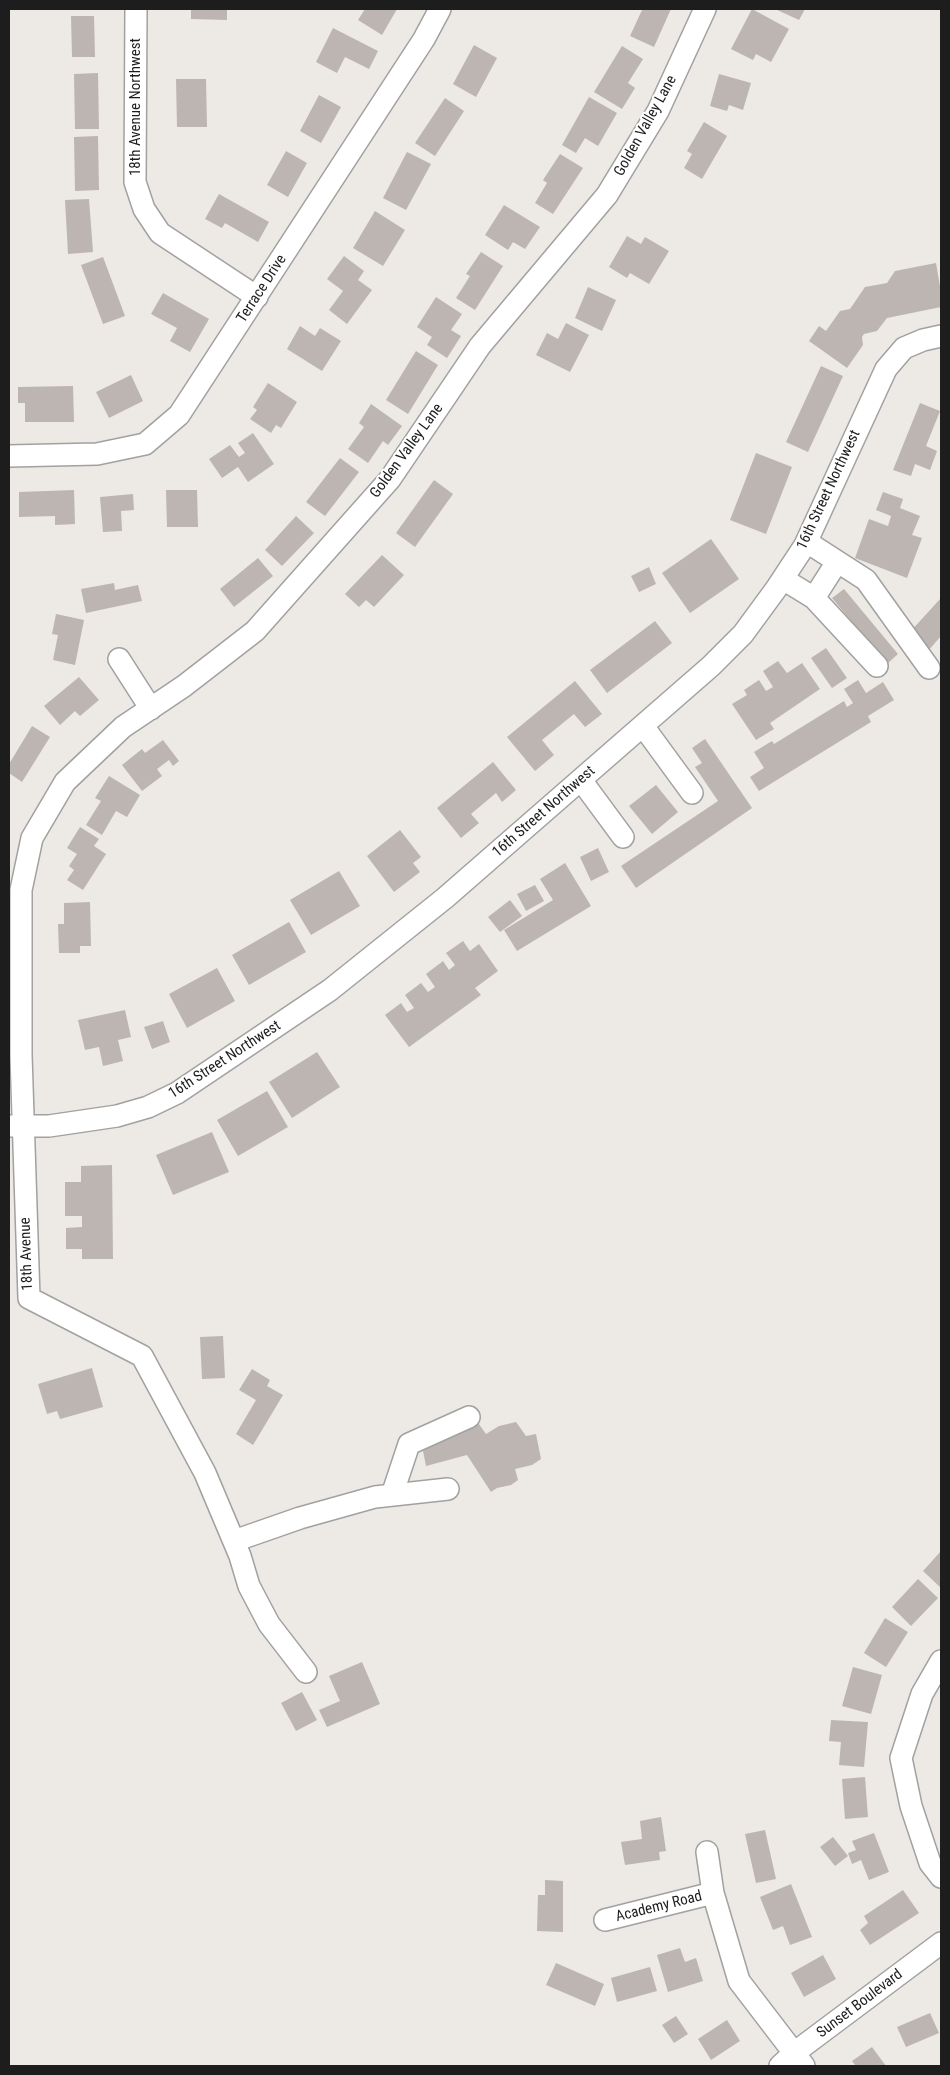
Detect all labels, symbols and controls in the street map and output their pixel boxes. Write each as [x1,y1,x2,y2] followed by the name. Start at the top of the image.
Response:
[127,38,145,176] street label: 18th Avenue Northwest
[611,72,681,180] street label: Golden Valley Lane
[233,252,291,326] street label: Terrace Drive
[367,400,447,502] street label: Golden Valley Lane
[793,427,865,553] street label: 16th Street Northwest
[489,763,599,861] street label: 16th Street Northwest
[166,1017,284,1103] street label: 16th Street Northwest
[17,1217,37,1291] street label: 18th Avenue
[614,1888,704,1926] street label: Academy Road
[814,1966,906,2042] street label: Sunset Boulevard

